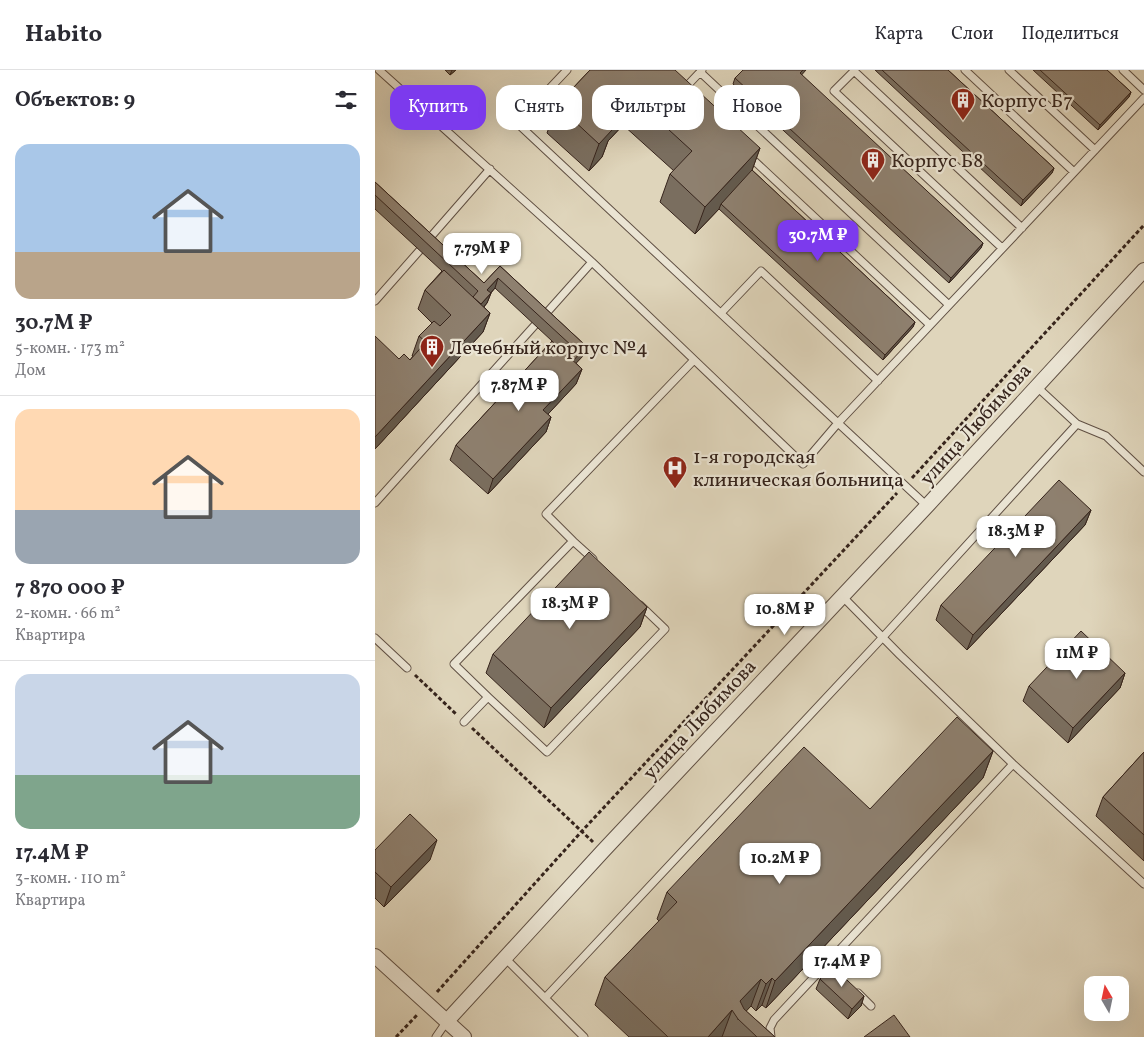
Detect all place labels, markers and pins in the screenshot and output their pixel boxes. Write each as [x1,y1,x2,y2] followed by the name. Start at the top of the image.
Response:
[950,87,976,121] building icon: Корпус Б7
[981,88,1073,116] place label: Корпус Б7
[860,147,886,181] building icon: Корпус Б8
[891,148,983,176] place label: Корпус Б8
[772,220,864,262] pin: 30.7M ₽
[436,232,528,275] pin: 7.79M ₽
[419,334,445,368] building icon: Лечебный корпус №4
[449,335,648,363] place label: Лечебный корпус №4
[473,370,565,412] pin: 7.87M ₽
[693,444,904,495] place label: 1-я городская клиническая больница
[662,455,688,489] hospital icon: 1-я городская клиническая больница
[970,516,1062,558] pin: 18.3M ₽
[524,588,616,630] pin: 18.3M ₽
[739,594,831,636] pin: 10.8M ₽
[1042,638,1112,680] pin: 11M ₽
[734,842,826,885] pin: 10.2M ₽
[796,946,888,988] pin: 17.4M ₽

